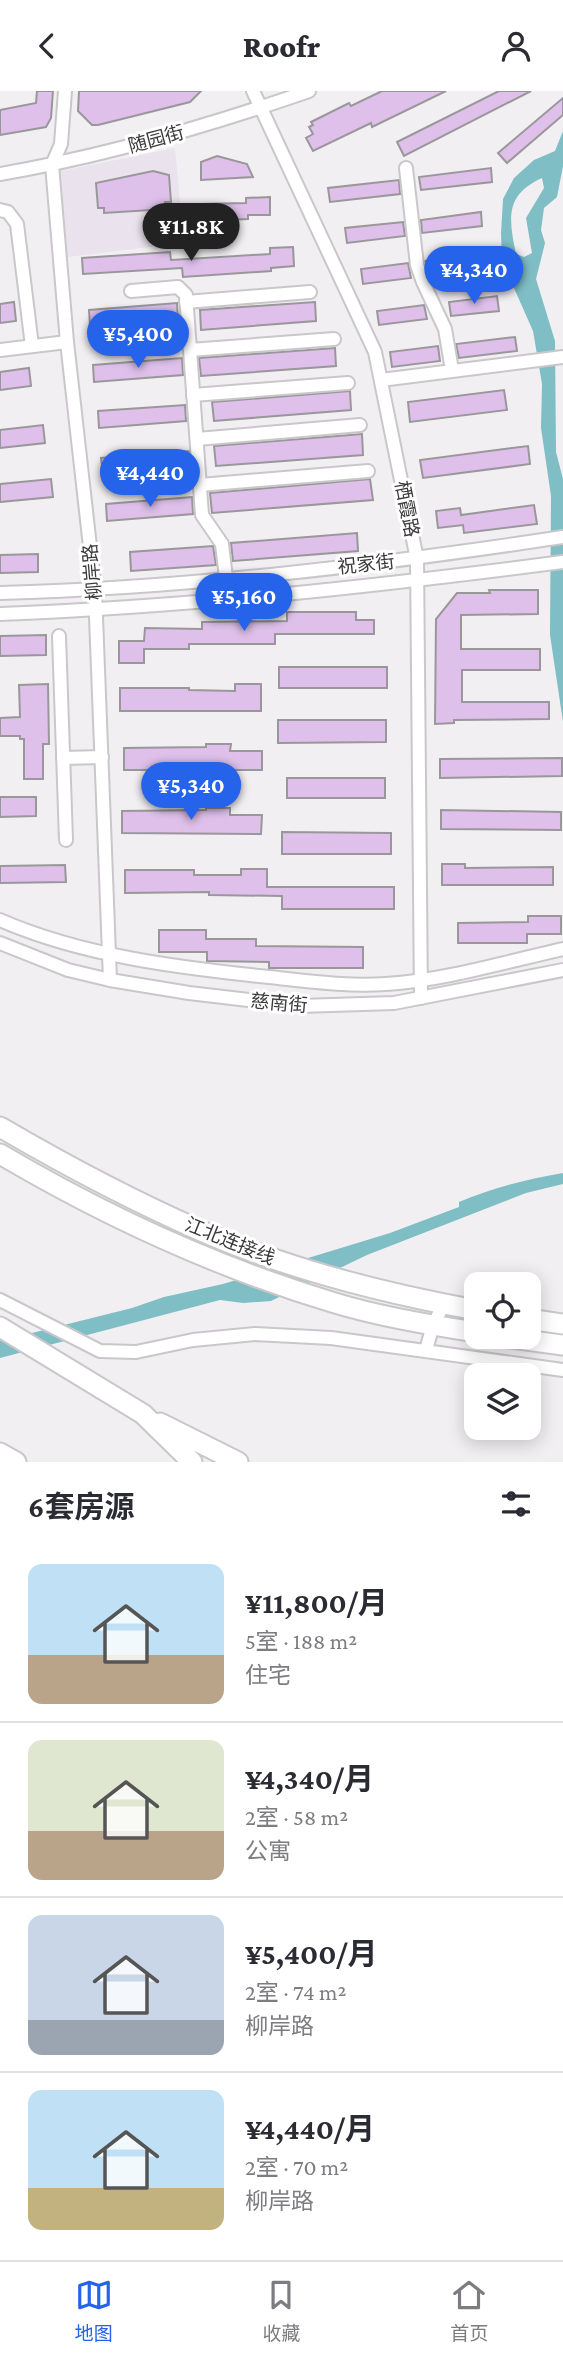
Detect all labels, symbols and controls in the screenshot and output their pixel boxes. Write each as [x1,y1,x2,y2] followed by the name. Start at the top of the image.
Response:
[28,27,66,65] icon: back
[497,27,535,65] icon: person
[243,28,320,64] text: Roofr
[126,121,186,157] street label: 随园街
[134,204,248,263] pin: ¥11.8K
[159,213,223,239] text: ¥11.8K
[417,247,531,306] pin: ¥4,340
[440,256,508,282] text: ¥4,340
[81,310,195,370] pin: ¥5,400
[103,320,173,346] text: ¥5,400
[93,449,207,509] pin: ¥4,440
[116,459,184,485] text: ¥4,440
[391,479,423,539] street label: 栖霞路
[79,543,105,601] street label: 柳岸路
[337,551,395,577] street label: 祝家街
[187,573,301,633] pin: ¥5,160
[211,583,277,609] text: ¥5,160
[134,763,248,822] pin: ¥5,340
[157,772,225,798] text: ¥5,340
[250,990,308,1016] street label: 慈南街
[182,1213,278,1269] street label: 江北连接线
[464,1272,541,1440] map controls
[464,1272,541,1349] button: locate
[464,1363,541,1440] button: layers
[497,1485,535,1523] icon: filters
[28,1490,134,1523] text: 6套房源
[245,1586,388,1619] text: ¥11,800/月
[84,1592,168,1676] icon: home
[245,1628,357,1654] text: 5室 · 188 m²
[245,1662,291,1688] text: 住宅
[245,1762,374,1795] text: ¥4,340/月
[84,1768,168,1852] icon: home
[245,1804,348,1830] text: 2室 · 58 m²
[245,1838,291,1864] text: 公寓
[245,1937,377,1970] text: ¥5,400/月
[84,1943,168,2027] icon: home
[245,1979,346,2005] text: 2室 · 74 m²
[245,2013,314,2039] text: 柳岸路
[245,2112,375,2145] text: ¥4,440/月
[84,2118,168,2202] icon: home
[245,2154,348,2180] text: 2室 · 70 m²
[245,2188,314,2214] text: 柳岸路
[75,2276,113,2345] tab: 地图
[262,2276,300,2345] tab: 收藏
[450,2276,488,2345] tab: 首页

